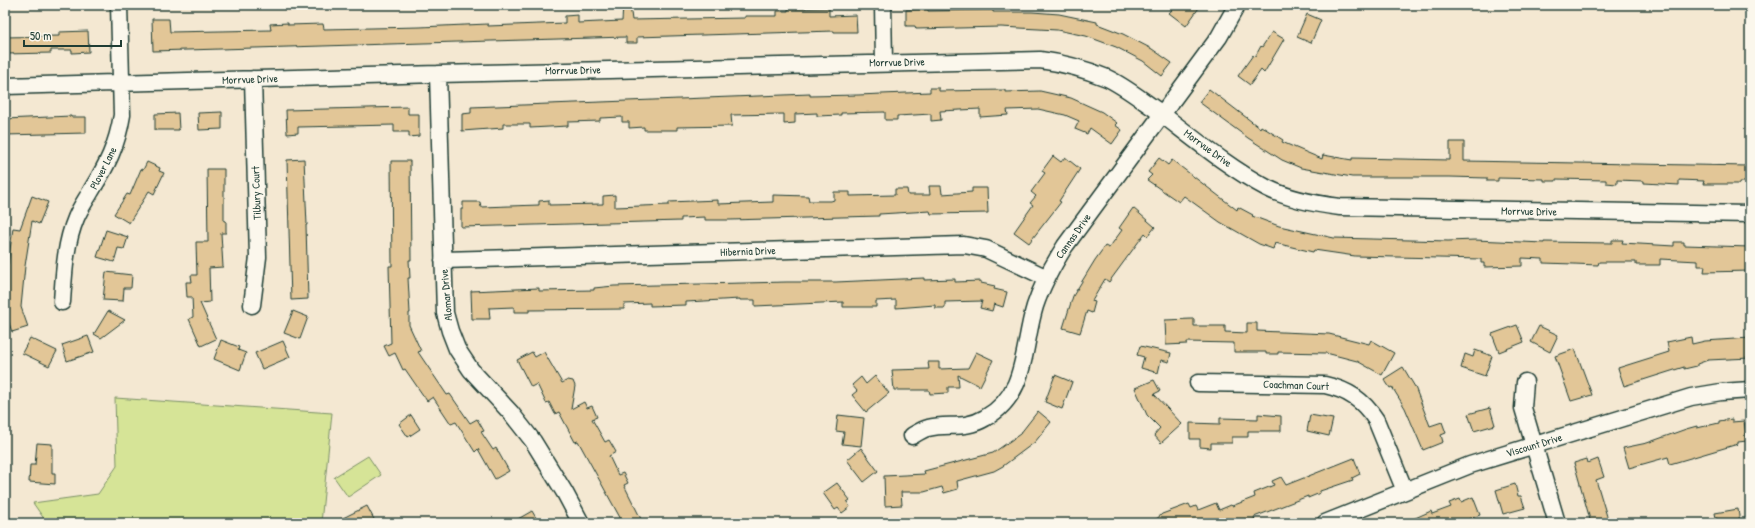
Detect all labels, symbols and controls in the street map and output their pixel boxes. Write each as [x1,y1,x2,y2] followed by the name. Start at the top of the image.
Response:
[24,22,121,48] scale bar
[30,27,51,44] text: 50 m
[869,55,926,69] street label: Morrvue Drive
[545,63,602,77] street label: Morrvue Drive
[222,71,279,87] street label: Morrvue Drive
[1181,126,1235,170] street label: Morrvue Drive
[86,144,120,192] street label: Plover Lane
[248,166,264,220] street label: Tilbury Court
[1501,204,1558,218] street label: Morrvue Drive
[1052,210,1094,261] street label: Cannas Drive
[720,243,777,259] street label: Hibernia Drive
[437,268,455,322] street label: Alomar Drive
[1263,377,1329,393] street label: Coachman Court
[1504,430,1564,460] street label: Viscount Drive

